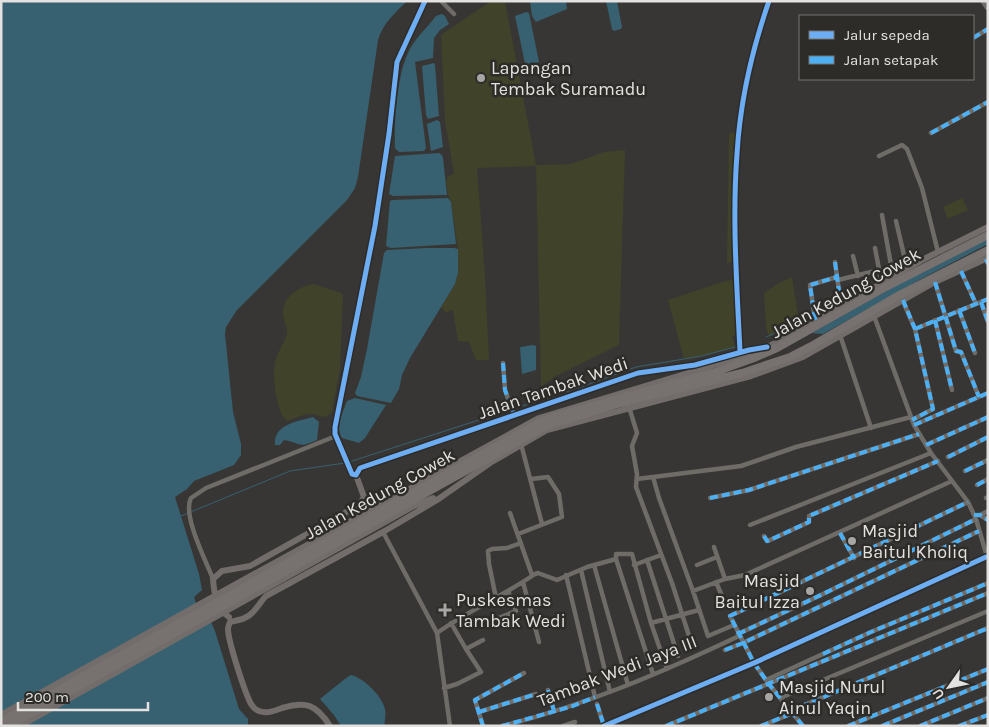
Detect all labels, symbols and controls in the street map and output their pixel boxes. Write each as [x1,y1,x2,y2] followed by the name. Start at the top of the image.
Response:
[799,15,974,80] legend
[844,26,930,44] text: Jalur sepeda
[844,51,938,69] text: Jalan setapak
[491,57,646,100] place label: Lapangan Tembak Suramadu
[475,72,487,84] marker: Lapangan Tembak Suramadu
[767,243,925,343] street label: Jalan Kedung Cowek
[475,352,631,424] street label: Jalan Tambak Wedi
[301,444,459,544] street label: Jalan Kedung Cowek
[862,520,968,563] place label: Masjid Baitul Kholiq
[846,535,858,547] marker: Masjid Baitul Kholiq
[715,570,800,613] place label: Masjid Baitul Izza
[804,585,816,597] marker: Masjid Baitul Izza
[456,589,566,632] place label: Puskesmas Tambak Wedi
[438,603,452,617] marker: Puskesmas Tambak Wedi
[534,630,700,712] street label: Tambak Wedi Jaya III
[924,662,974,712] north arrow
[779,676,885,719] place label: Masjid Nurul Ainul Yaqin
[18,680,148,712] scale bar
[929,685,948,702] text: U
[25,688,69,706] text: 200 m
[763,691,775,703] marker: Masjid Nurul Ainul Yaqin

